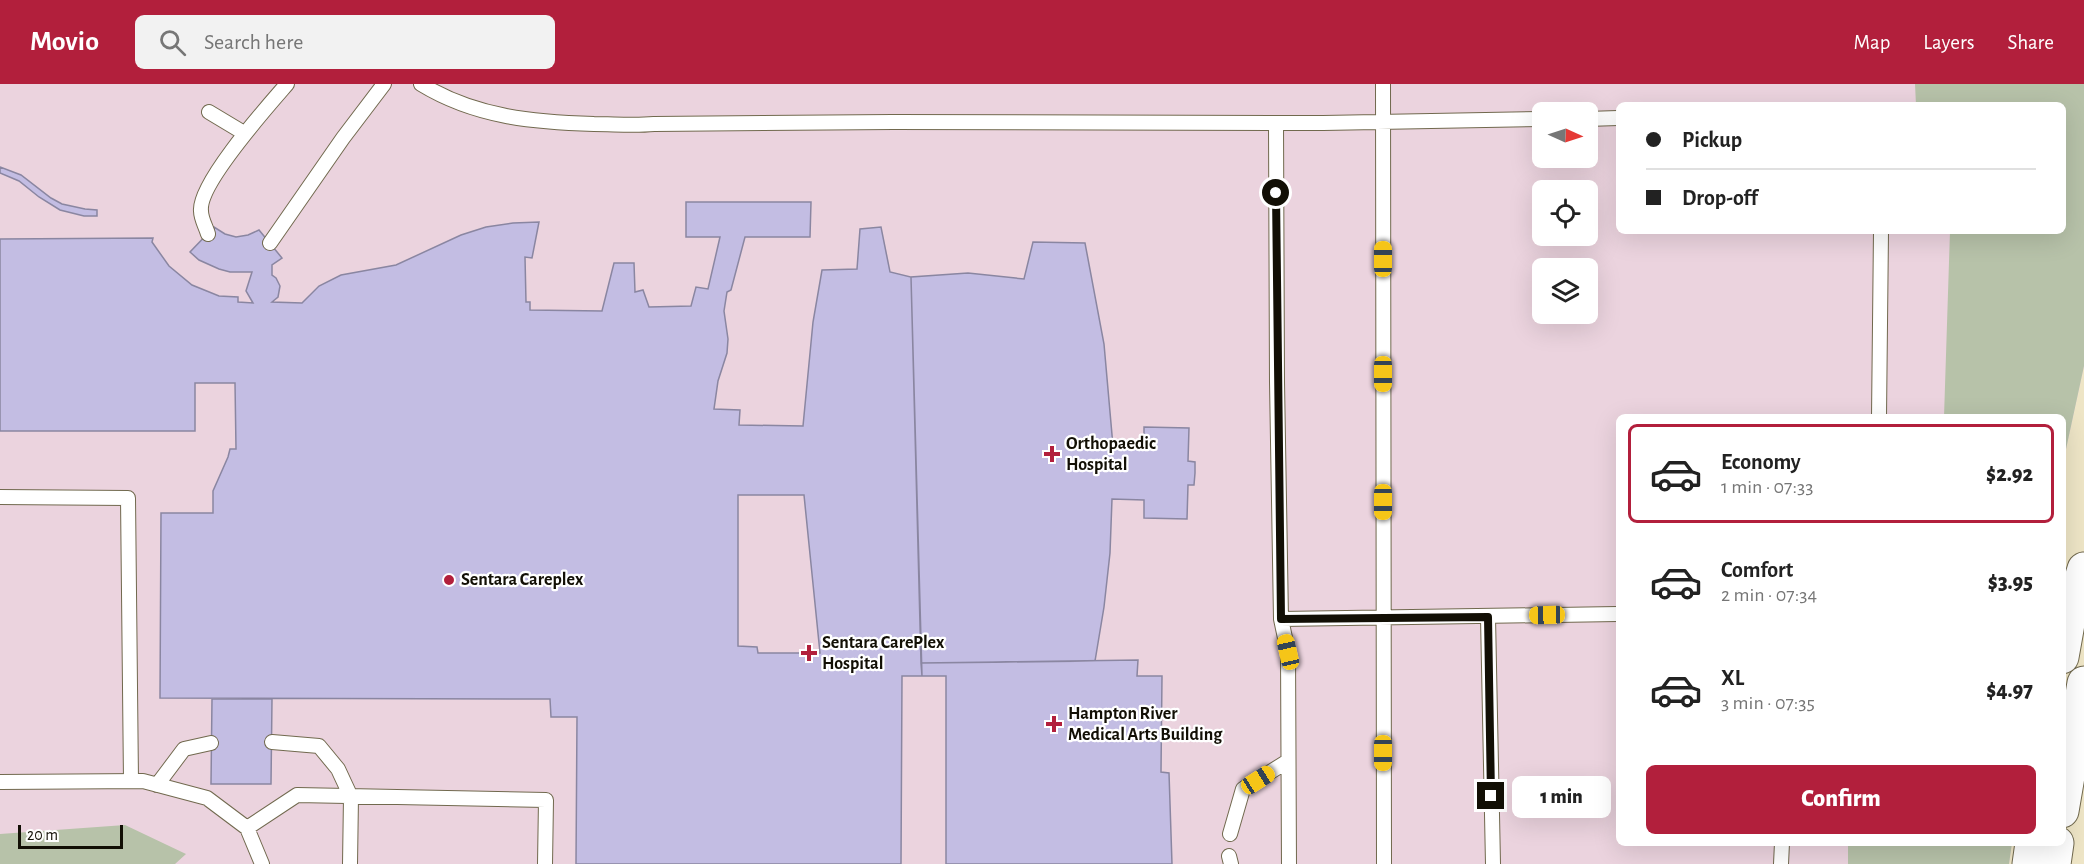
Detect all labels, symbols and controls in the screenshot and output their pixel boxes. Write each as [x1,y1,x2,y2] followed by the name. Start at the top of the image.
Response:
[135,15,555,69] search box
[156,26,189,59] icon: search
[30,28,99,56] text: Movio
[204,31,303,53] text: Search here
[1854,32,1890,53] text: Map
[1923,32,1974,53] text: Layers
[2007,32,2054,53] text: Share
[1532,102,1598,168] north arrow
[1532,102,1598,324] map controls
[1682,129,1742,151] text: Pickup
[1262,179,1289,206] route start
[1532,180,1598,246] button: locate
[1682,187,1758,209] text: Drop-off
[1374,241,1392,277] car
[1532,258,1598,324] button: layers
[1374,356,1392,392] car
[1066,435,1156,474] place label: Orthopaedic Hospital
[1043,445,1061,463] marker: Orthopaedic Hospital
[1649,447,1703,501] icon: car
[1721,451,1801,473] text: Economy
[1986,463,2033,485] text: $2.92
[1721,477,1813,497] text: 1 min · 07:33
[1374,484,1392,520] car
[1649,555,1703,609] icon: car
[1721,559,1793,581] text: Comfort
[461,571,584,589] place label: Sentara Careplex
[1988,571,2033,593] text: $3.95
[442,573,456,587] marker: Sentara Careplex
[1721,585,1817,605] text: 2 min · 07:34
[1529,606,1565,624] car
[1275,632,1301,672] car
[822,634,945,673] place label: Sentara CarePlex Hospital
[800,644,818,662] marker: Sentara CarePlex Hospital
[1649,663,1703,717] icon: car
[1721,667,1744,689] text: XL
[1986,679,2033,701] text: $4.97
[1721,693,1815,713] text: 3 min · 07:35
[1068,705,1223,744] place label: Hampton River Medical Arts Building
[1045,715,1063,733] marker: Hampton River Medical Arts Building
[1374,735,1392,771] car
[1238,763,1278,797] car
[1646,765,2036,834] button: Confirm
[1512,775,1611,817] callout: 1 min
[1477,782,1504,809] route end
[1540,787,1583,807] text: 1 min
[18,822,123,850] scale bar
[27,827,58,843] text: 20 m

